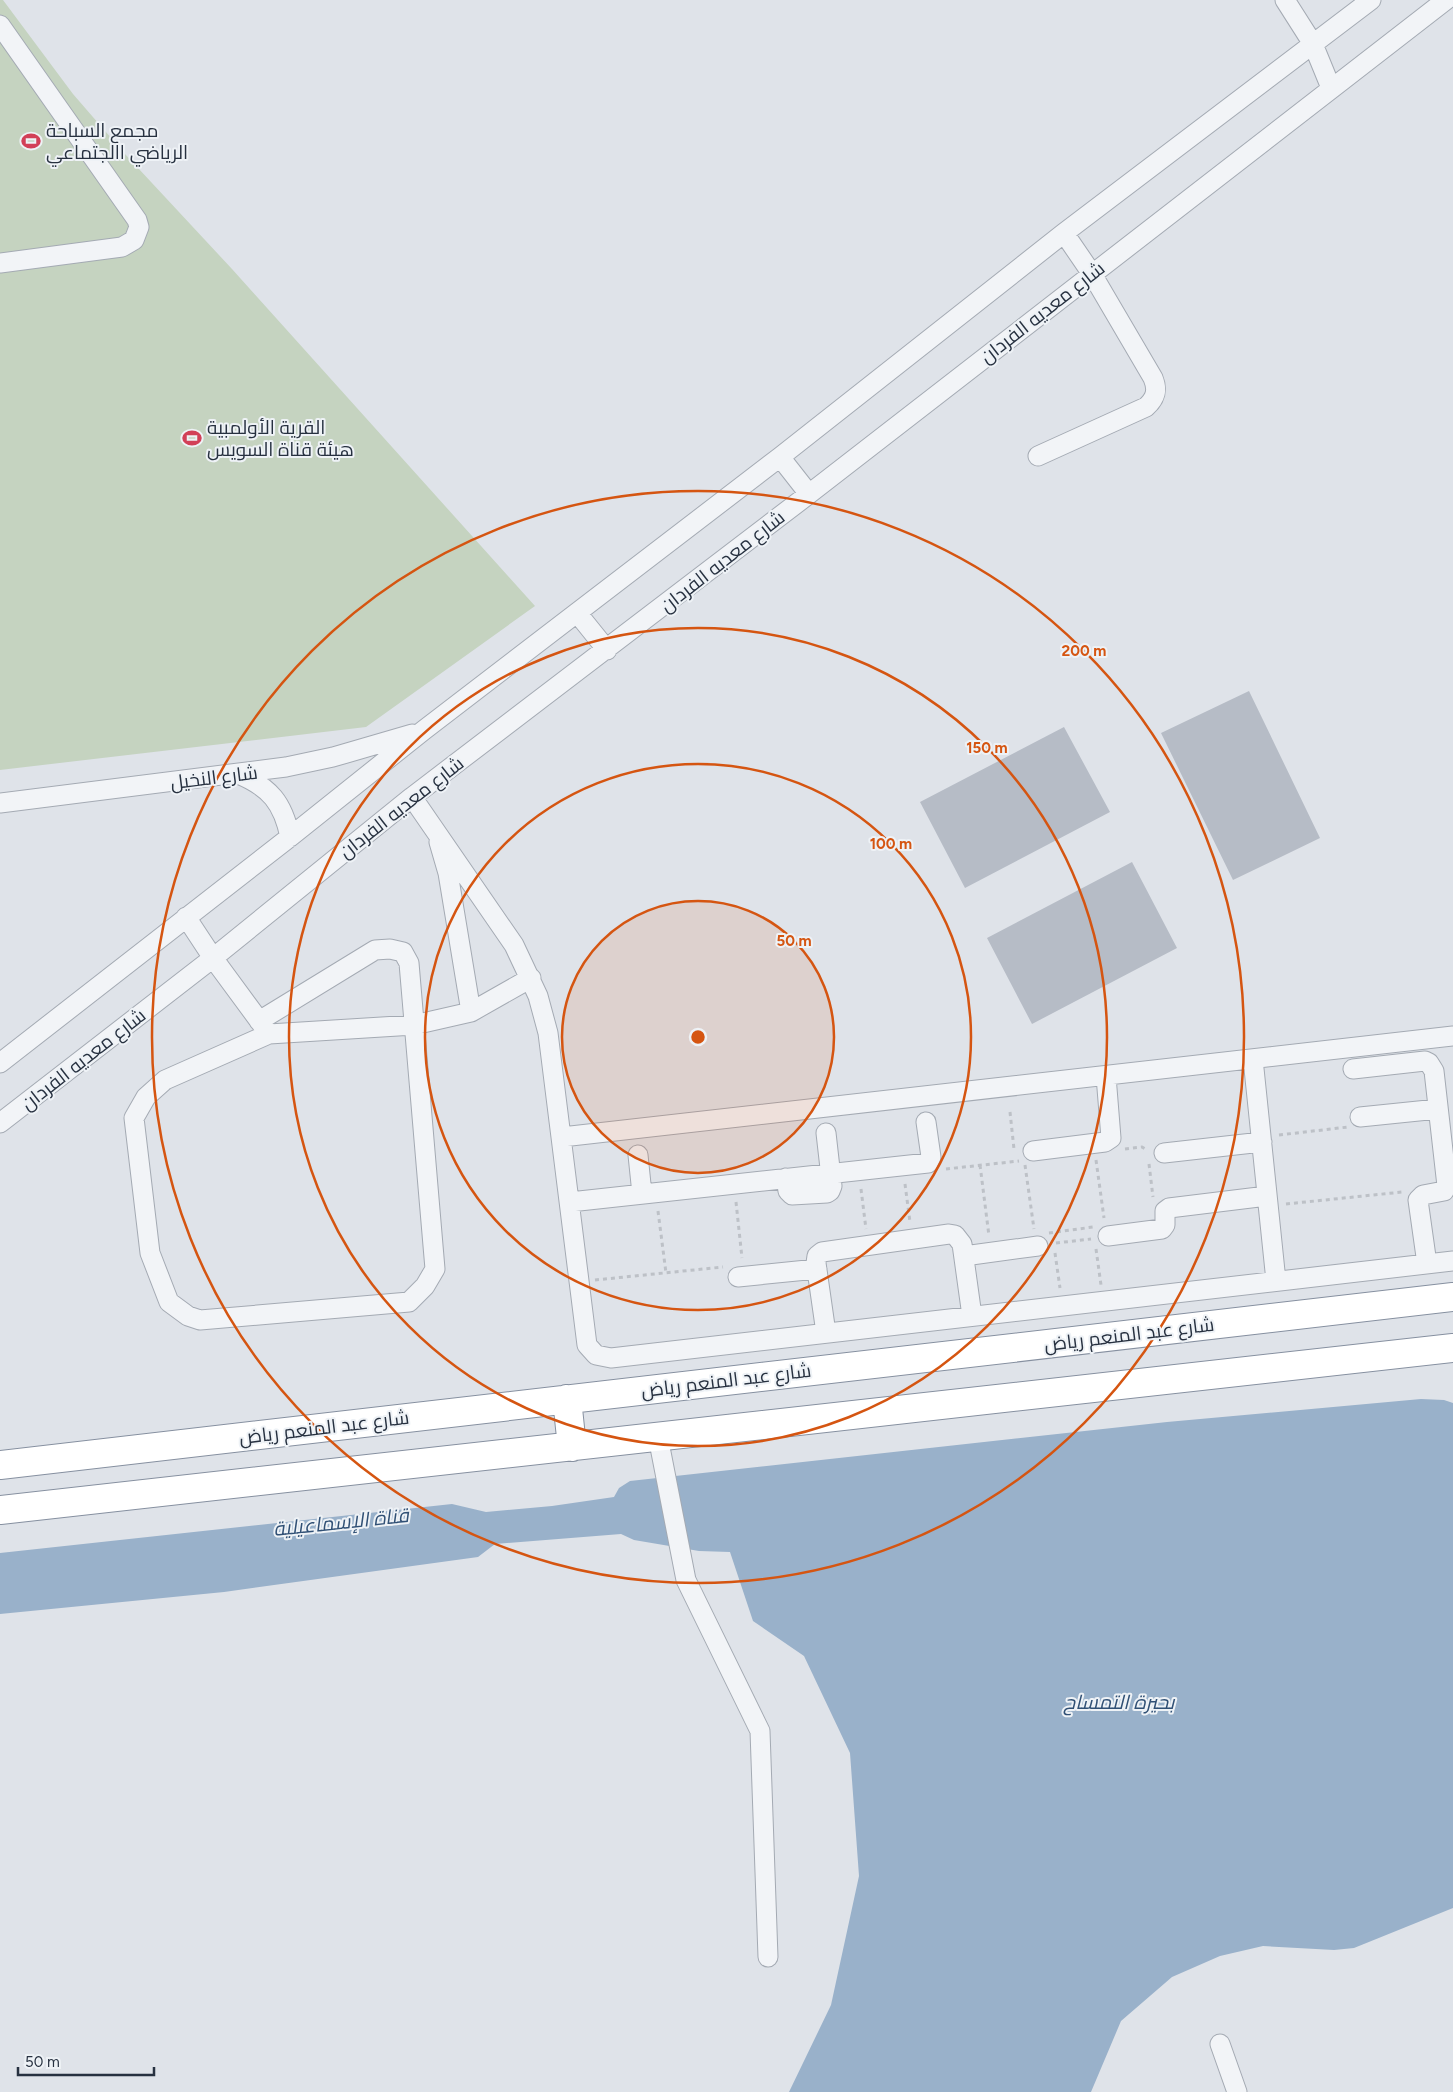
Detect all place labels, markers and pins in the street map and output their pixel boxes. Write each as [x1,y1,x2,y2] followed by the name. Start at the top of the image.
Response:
[46,119,188,167] place label: مجمع السباحة الرياضي االجتماعي
[20,130,42,152] sports icon: مجمع السباحة الرياضي االجتماعي
[207,416,354,461] place label: القرية الأولمبية هيئة قناة السويس
[181,427,203,449] sports icon: القرية الأولمبية هيئة قناة السويس
[689,1028,707,1046] centre of rings

